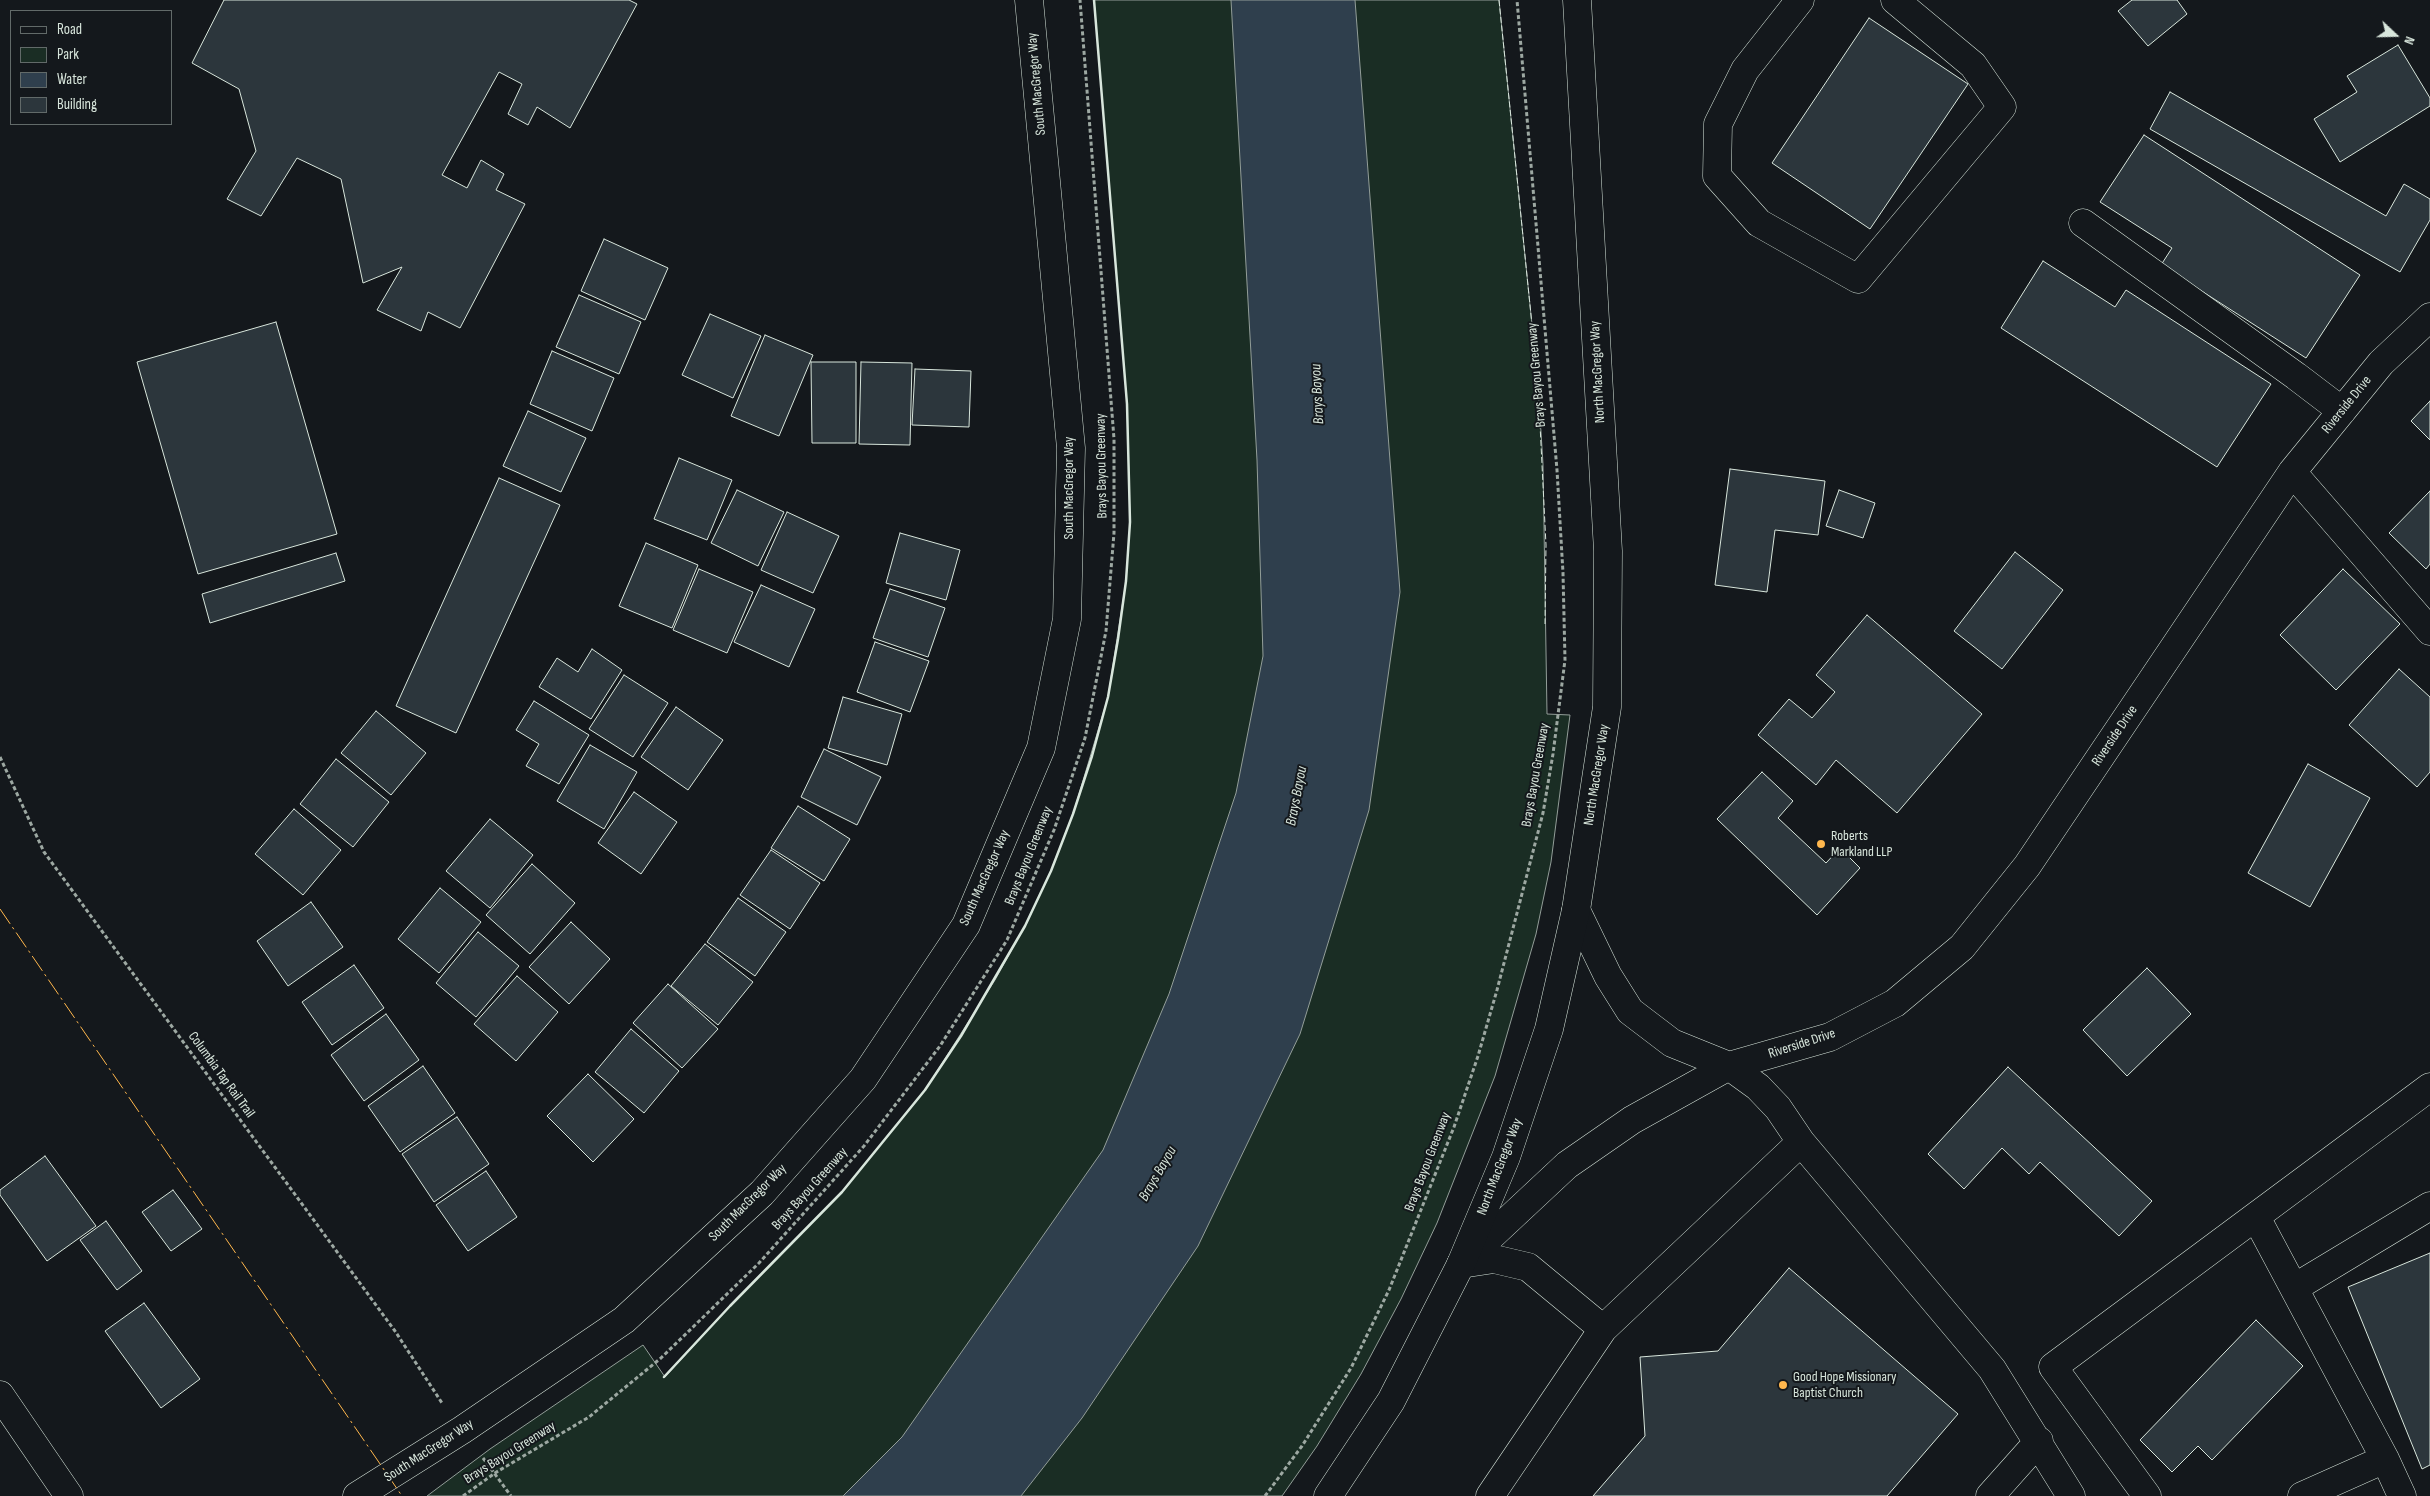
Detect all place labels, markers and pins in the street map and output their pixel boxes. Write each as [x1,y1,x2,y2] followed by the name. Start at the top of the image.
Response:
[1831,828,1892,860] place label: Roberts Markland LLP
[1815,838,1827,850] marker: Roberts Markland LLP
[1793,1369,1896,1401] place label: Good Hope Missionary Baptist Church
[1777,1379,1789,1391] marker: Good Hope Missionary Baptist Church

